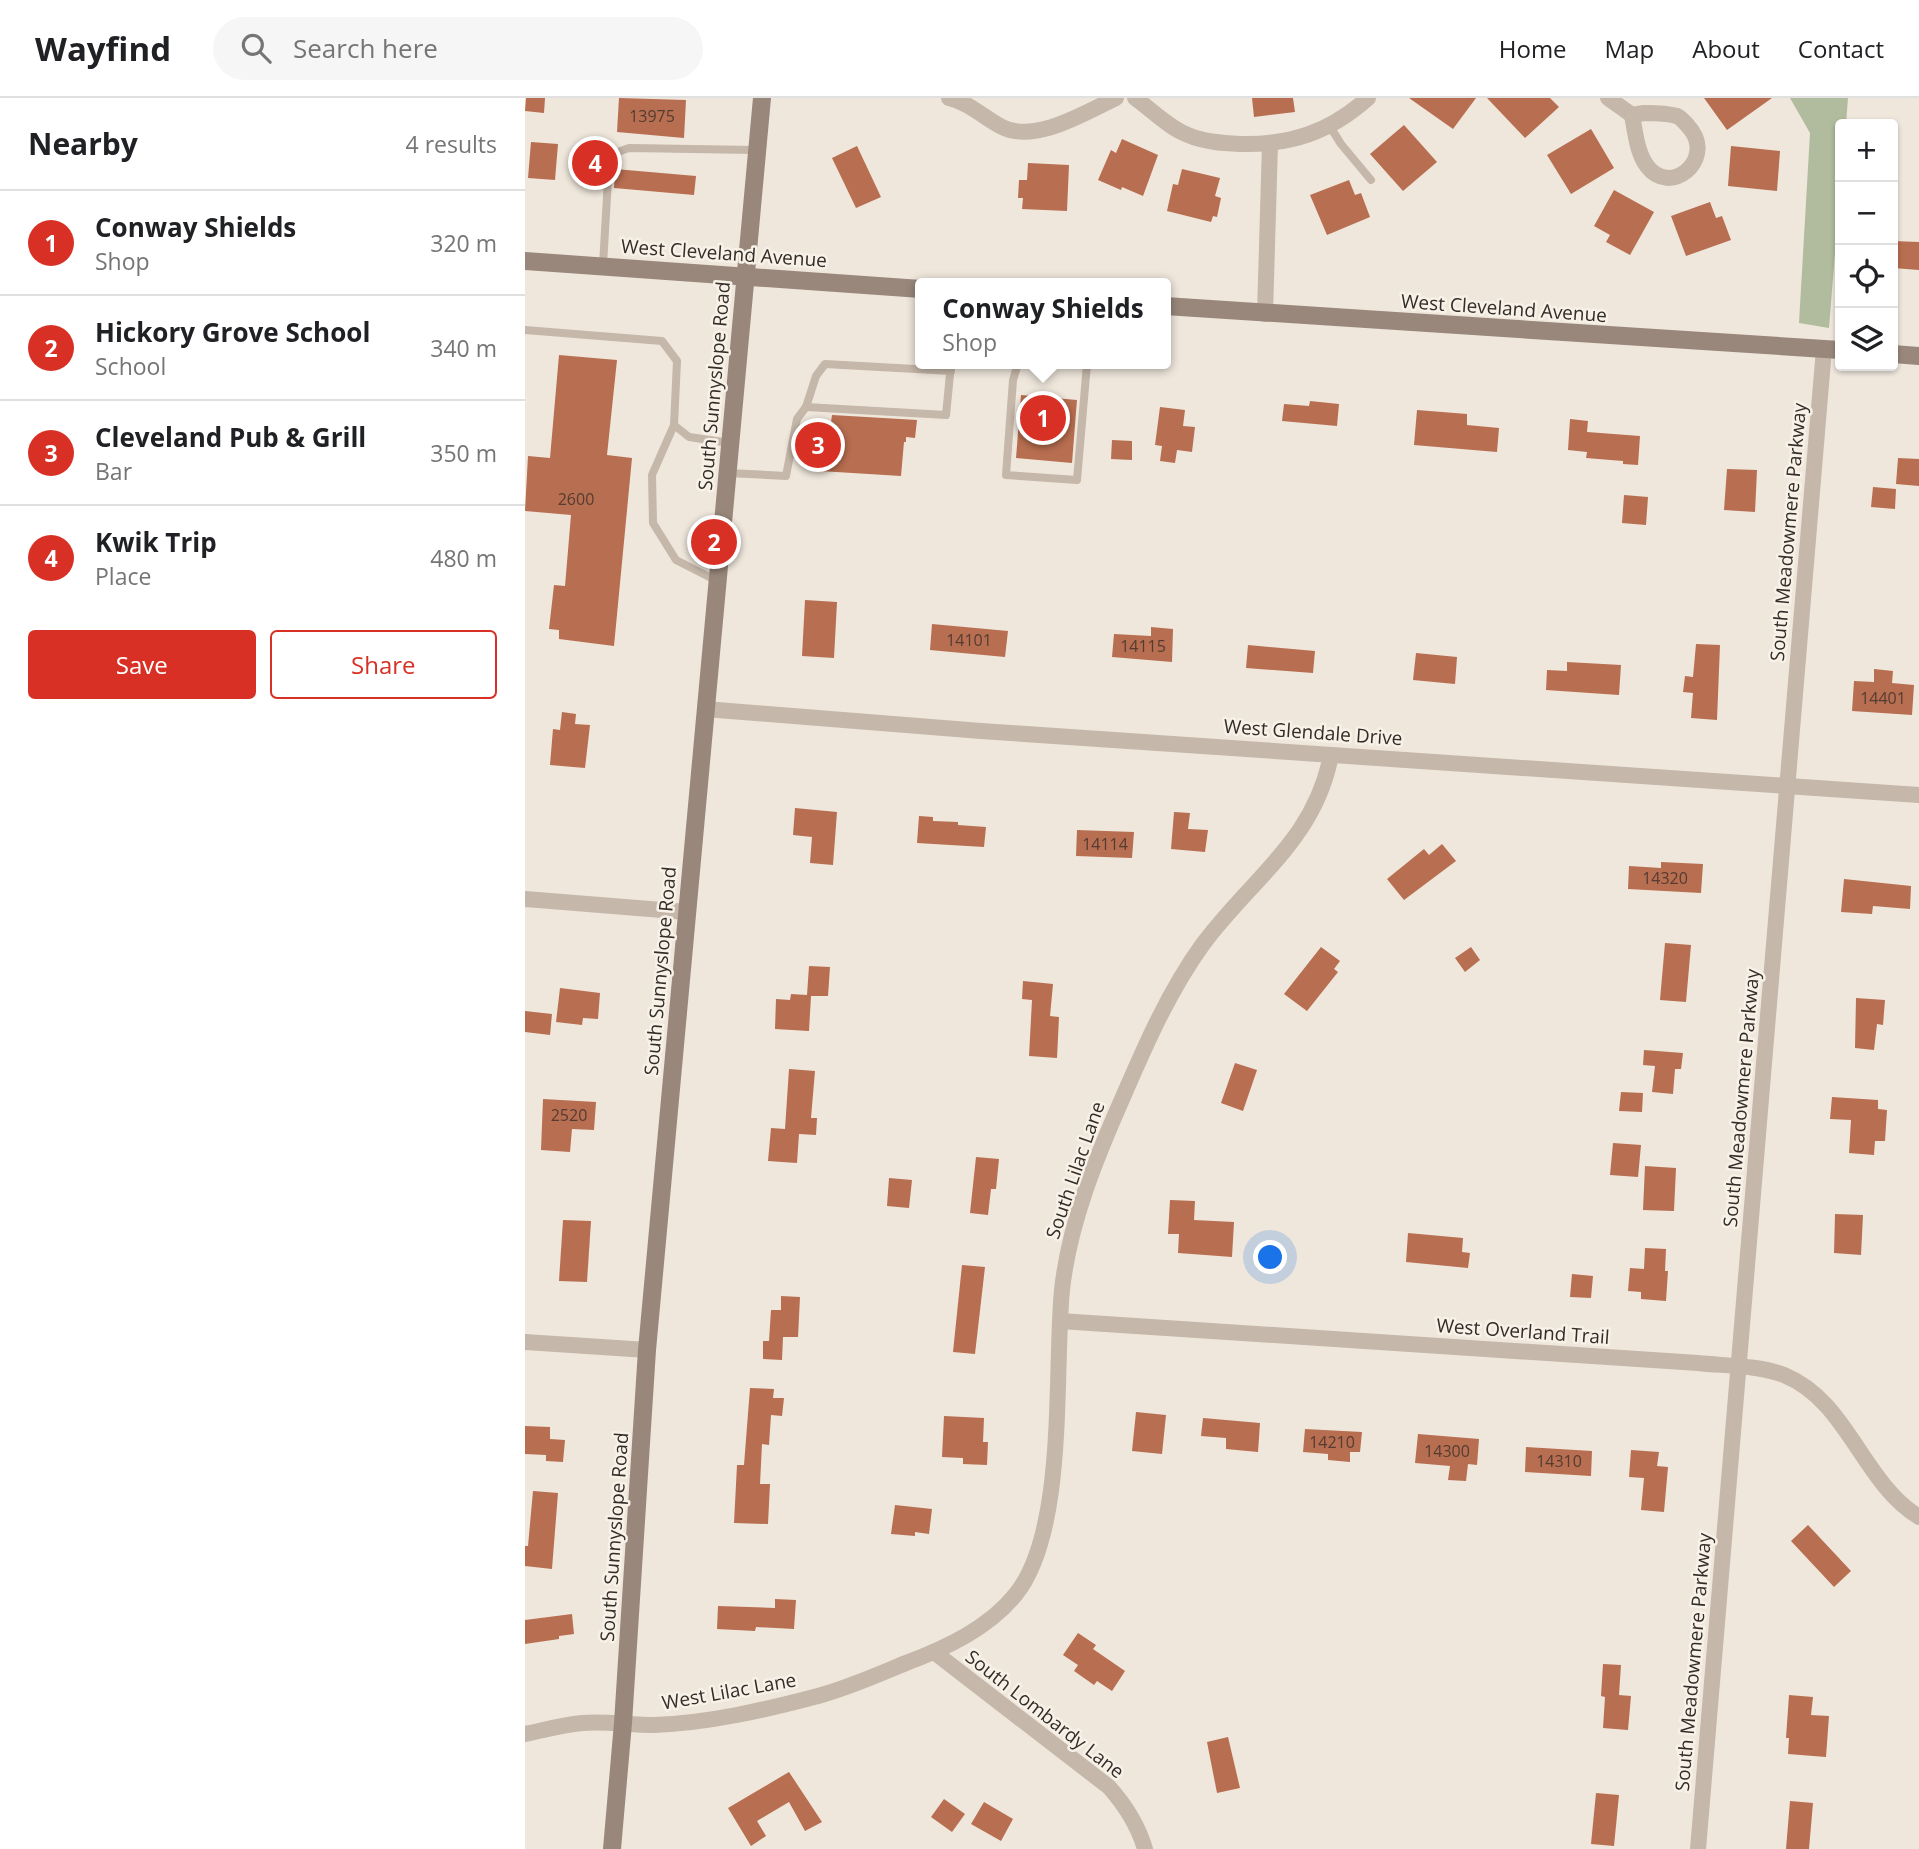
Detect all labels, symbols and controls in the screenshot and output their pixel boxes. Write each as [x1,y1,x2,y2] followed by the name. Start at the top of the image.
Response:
[213,17,703,80] search box
[35,26,171,71] text: Wayfind
[237,29,275,67] icon: search
[293,30,438,66] text: Search here
[1499,32,1567,65] text: Home
[1605,32,1654,65] text: Map
[1692,32,1760,65] text: About
[1798,32,1884,65] text: Contact
[629,105,675,127] house number: 13975
[1835,119,1898,371] map controls
[1835,119,1898,182] button: +
[28,123,138,164] text: Nearby
[406,128,497,160] text: 4 results
[572,137,618,189] pin: 4
[1835,182,1898,245] button: −
[95,209,296,245] text: Conway Shields
[44,227,58,259] text: 1
[430,227,497,259] text: 320 m
[620,233,828,273] street label: West Cleveland Avenue
[95,245,150,277] text: Shop
[1835,245,1898,308] button: locate
[915,278,1171,369] popup
[692,280,736,492] street label: South Sunnyslope Road
[1400,288,1608,328] street label: West Cleveland Avenue
[942,290,1144,326] text: Conway Shields
[1835,308,1898,371] button: layers
[95,314,370,350] text: Hickory Grove School
[942,326,997,358] text: Shop
[44,332,58,364] text: 2
[430,332,497,364] text: 340 m
[95,350,166,382] text: School
[1020,392,1066,444] pin: 1
[1764,401,1812,662] street label: South Meadowmere Parkway
[95,419,366,455] text: Cleveland Pub & Grill
[795,419,841,471] pin: 3
[44,437,58,469] text: 3
[430,437,497,469] text: 350 m
[95,455,132,487] text: Bar
[558,488,594,510] house number: 2600
[691,516,737,568] pin: 2
[95,524,217,560] text: Kwik Trip
[44,542,58,574] text: 4
[430,542,497,574] text: 480 m
[95,560,151,592] text: Place
[946,629,992,651] house number: 14101
[28,630,256,699] button: Save
[270,630,497,699] button: Share
[1120,635,1166,657] house number: 14115
[1860,687,1906,709] house number: 14401
[1223,713,1403,751] street label: West Glendale Drive
[1082,833,1128,855] house number: 14114
[638,865,682,1077] street label: South Sunnyslope Road
[1642,867,1688,889] house number: 14320
[1717,967,1765,1228] street label: South Meadowmere Parkway
[1039,1098,1111,1242] street label: South Lilac Lane
[551,1104,587,1126] house number: 2520
[1253,1240,1287,1274] your location
[1435,1312,1611,1350] street label: West Overland Trail
[1309,1431,1355,1453] house number: 14210
[594,1432,634,1642] street label: South Sunnyslope Road
[1424,1440,1470,1462] house number: 14300
[1536,1450,1582,1472] house number: 14310
[1669,1531,1717,1792] street label: South Meadowmere Parkway
[960,1644,1130,1784] street label: South Lombardy Lane
[660,1666,798,1716] street label: West Lilac Lane

